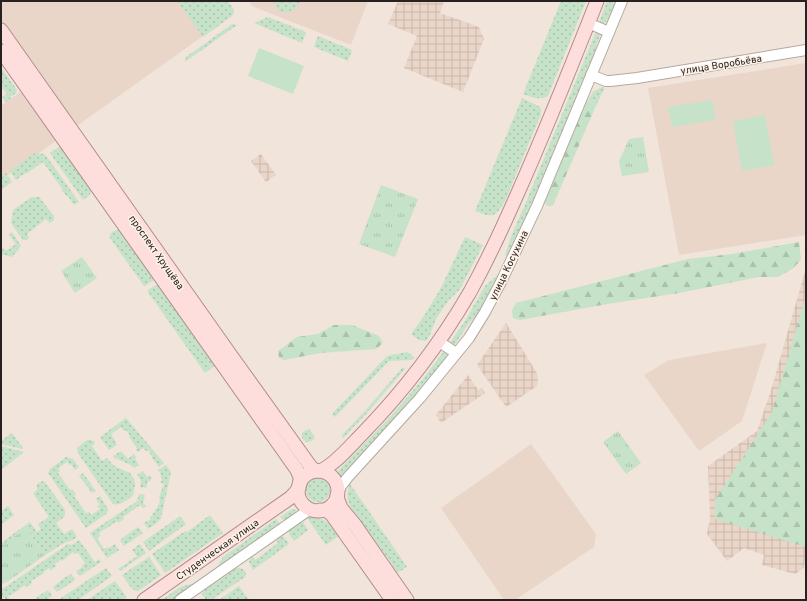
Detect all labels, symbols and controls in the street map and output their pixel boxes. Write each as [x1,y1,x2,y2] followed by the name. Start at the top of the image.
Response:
[680,53,763,78] street label: улица Воробьёва
[125,213,186,293] street label: проспект Хрущёва
[487,229,532,303] street label: улица Косухина
[174,517,262,584] street label: Студенческая улица

